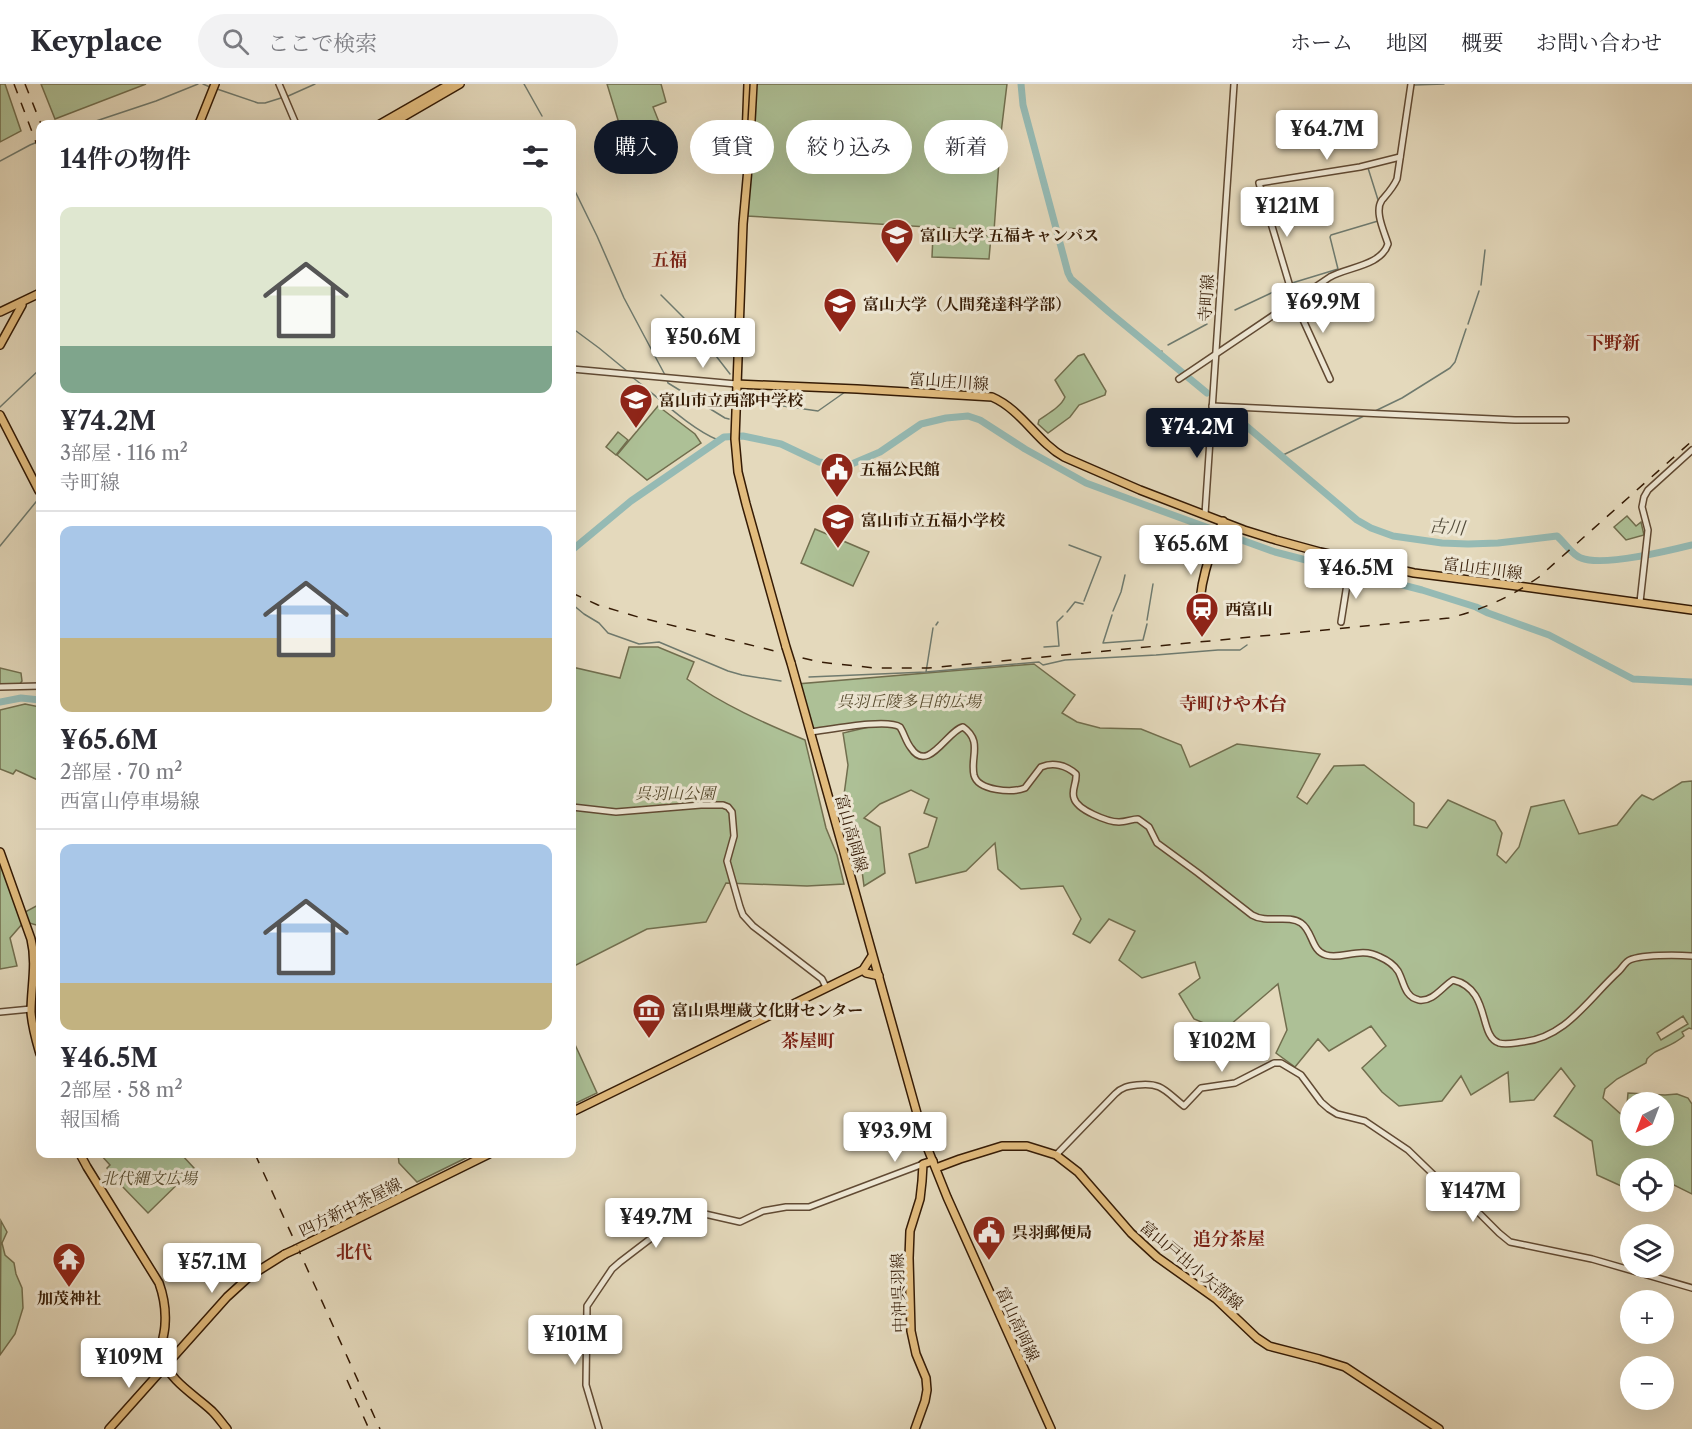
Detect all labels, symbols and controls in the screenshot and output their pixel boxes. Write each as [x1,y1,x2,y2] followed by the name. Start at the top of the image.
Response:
[198,14,618,68] search box
[30,24,162,58] text: Keyplace
[219,25,252,58] icon: search
[267,30,377,57] text: ここで検索
[1290,30,1353,55] text: ホーム
[1386,30,1428,55] text: 地図
[1461,30,1503,55] text: 概要
[1536,30,1662,55] text: お問い合わせ
[1278,110,1376,161] pin: ¥64.7M
[1290,117,1364,141] text: ¥64.7M
[594,120,678,174] chip: 購入
[690,120,774,174] chip: 賃貸
[786,120,912,174] chip: 絞り込み
[924,120,1008,174] chip: 新着
[519,140,552,173] icon: filters
[60,143,191,175] text: 14件の物件
[1245,187,1329,238] pin: ¥121M
[1255,194,1319,218] text: ¥121M
[879,217,915,264] school or university icon: 富山大学 五福キャンパス
[920,225,1099,245] place label: 富山大学 五福キャンパス
[252,246,360,354] icon: home
[651,249,687,271] district label: 五福
[1194,273,1218,323] street label: 寺町線
[1274,283,1372,334] pin: ¥69.9M
[822,286,858,333] school or university icon: 富山大学（人間発達科学部）
[1286,290,1361,314] text: ¥69.9M
[863,294,1071,314] place label: 富山大学（人間発達科学部）
[654,318,752,369] pin: ¥50.6M
[665,325,741,349] text: ¥50.6M
[1586,332,1640,354] district label: 下野新
[908,368,990,394] street label: 富山庄川線
[618,382,654,429] school or university icon: 富山市立西部中学校
[659,390,804,410] place label: 富山市立西部中学校
[60,405,156,437] text: ¥74.2M
[1148,408,1246,459] pin: ¥74.2M
[1160,415,1234,439] text: ¥74.2M
[60,441,188,465] text: 3部屋 · 116 m²
[819,451,855,498] public building icon: 五福公民館
[860,459,940,479] place label: 五福公民館
[60,470,120,494] text: 寺町線
[820,502,856,549] school or university icon: 富山市立五福小学校
[861,510,1006,530] place label: 富山市立五福小学校
[1428,514,1468,540] water label: 古川
[1142,525,1240,576] pin: ¥65.6M
[1153,532,1229,556] text: ¥65.6M
[1307,549,1405,600] pin: ¥46.5M
[1442,553,1524,583] street label: 富山庄川線
[1318,556,1394,580] text: ¥46.5M
[252,565,360,673] icon: home
[1184,591,1220,638] station icon: 西富山
[1225,599,1273,619] place label: 西富山
[837,691,983,711] park label: 呉羽丘陵多目的広場
[1179,693,1287,715] district label: 寺町けや木台
[60,724,158,756] text: ¥65.6M
[60,760,182,784] text: 2部屋 · 70 m²
[635,783,718,803] park label: 呉羽山公園
[60,789,200,813] text: 西富山停車場線
[831,792,873,874] street label: 富山高岡線
[252,883,360,991] icon: home
[631,992,667,1039] museum icon: 富山県埋蔵文化財センター
[672,1000,863,1020] place label: 富山県埋蔵文化財センター
[1180,1022,1264,1073] pin: ¥102M
[1188,1029,1256,1053] text: ¥102M
[781,1030,835,1052] district label: 茶屋町
[60,1042,158,1074] text: ¥46.5M
[60,1078,183,1102] text: 2部屋 · 58 m²
[1620,1092,1674,1146] north arrow
[1620,1092,1674,1410] map controls
[60,1107,120,1131] text: 報国橋
[846,1112,944,1163] pin: ¥93.9M
[857,1119,933,1143] text: ¥93.9M
[1620,1158,1674,1212] button: locate
[101,1168,199,1188] park label: 北代縄文広場
[1431,1172,1515,1223] pin: ¥147M
[295,1173,405,1241] street label: 四方新中茶屋線
[1440,1179,1506,1203] text: ¥147M
[607,1198,705,1249] pin: ¥49.7M
[619,1205,693,1229] text: ¥49.7M
[971,1214,1007,1261] public building icon: 呉羽郵便局
[1137,1216,1247,1314] street label: 富山戸出小矢部線
[1012,1222,1092,1242] place label: 呉羽郵便局
[1620,1224,1674,1278] button: layers
[1193,1228,1265,1250] district label: 追分茶屋
[51,1241,87,1288] temple icon: 加茂神社
[336,1241,372,1263] district label: 北代
[163,1243,261,1294] pin: ¥57.1M
[177,1250,247,1274] text: ¥57.1M
[887,1253,909,1333] street label: 中沖呉羽線
[992,1284,1044,1364] street label: 富山高岡線
[37,1288,101,1308] place label: 加茂神社
[1620,1290,1674,1344] button: +
[533,1315,617,1366] pin: ¥101M
[542,1322,608,1346] text: ¥101M
[87,1338,171,1389] pin: ¥109M
[95,1345,163,1369] text: ¥109M
[1620,1356,1674,1410] button: −

